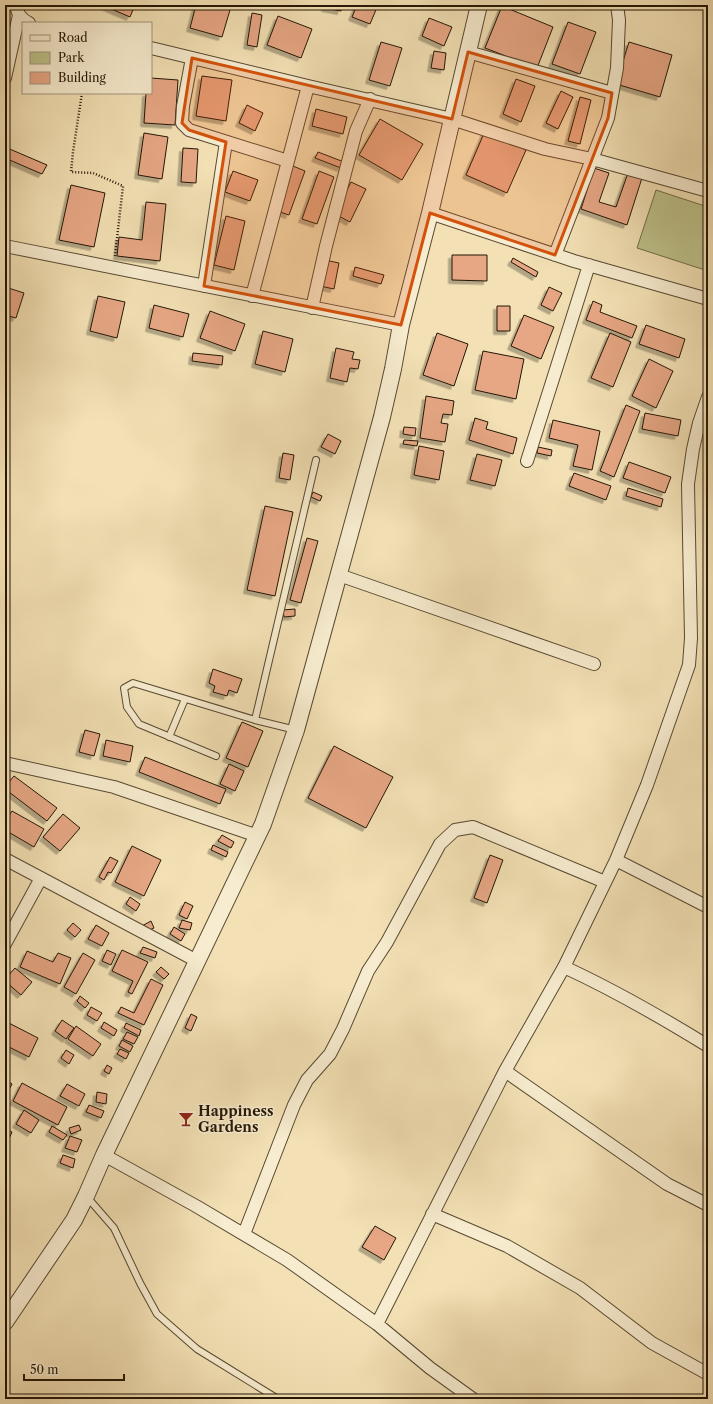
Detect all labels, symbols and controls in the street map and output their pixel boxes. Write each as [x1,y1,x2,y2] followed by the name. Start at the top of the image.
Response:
[22,22,152,94] legend
[58,30,88,45] text: Road
[58,50,85,65] text: Park
[58,70,106,85] text: Building
[198,1102,274,1136] place label: Happiness Gardens
[177,1110,195,1128] bar icon: Happiness Gardens
[24,1356,124,1382] scale bar
[30,1362,59,1377] text: 50 m

